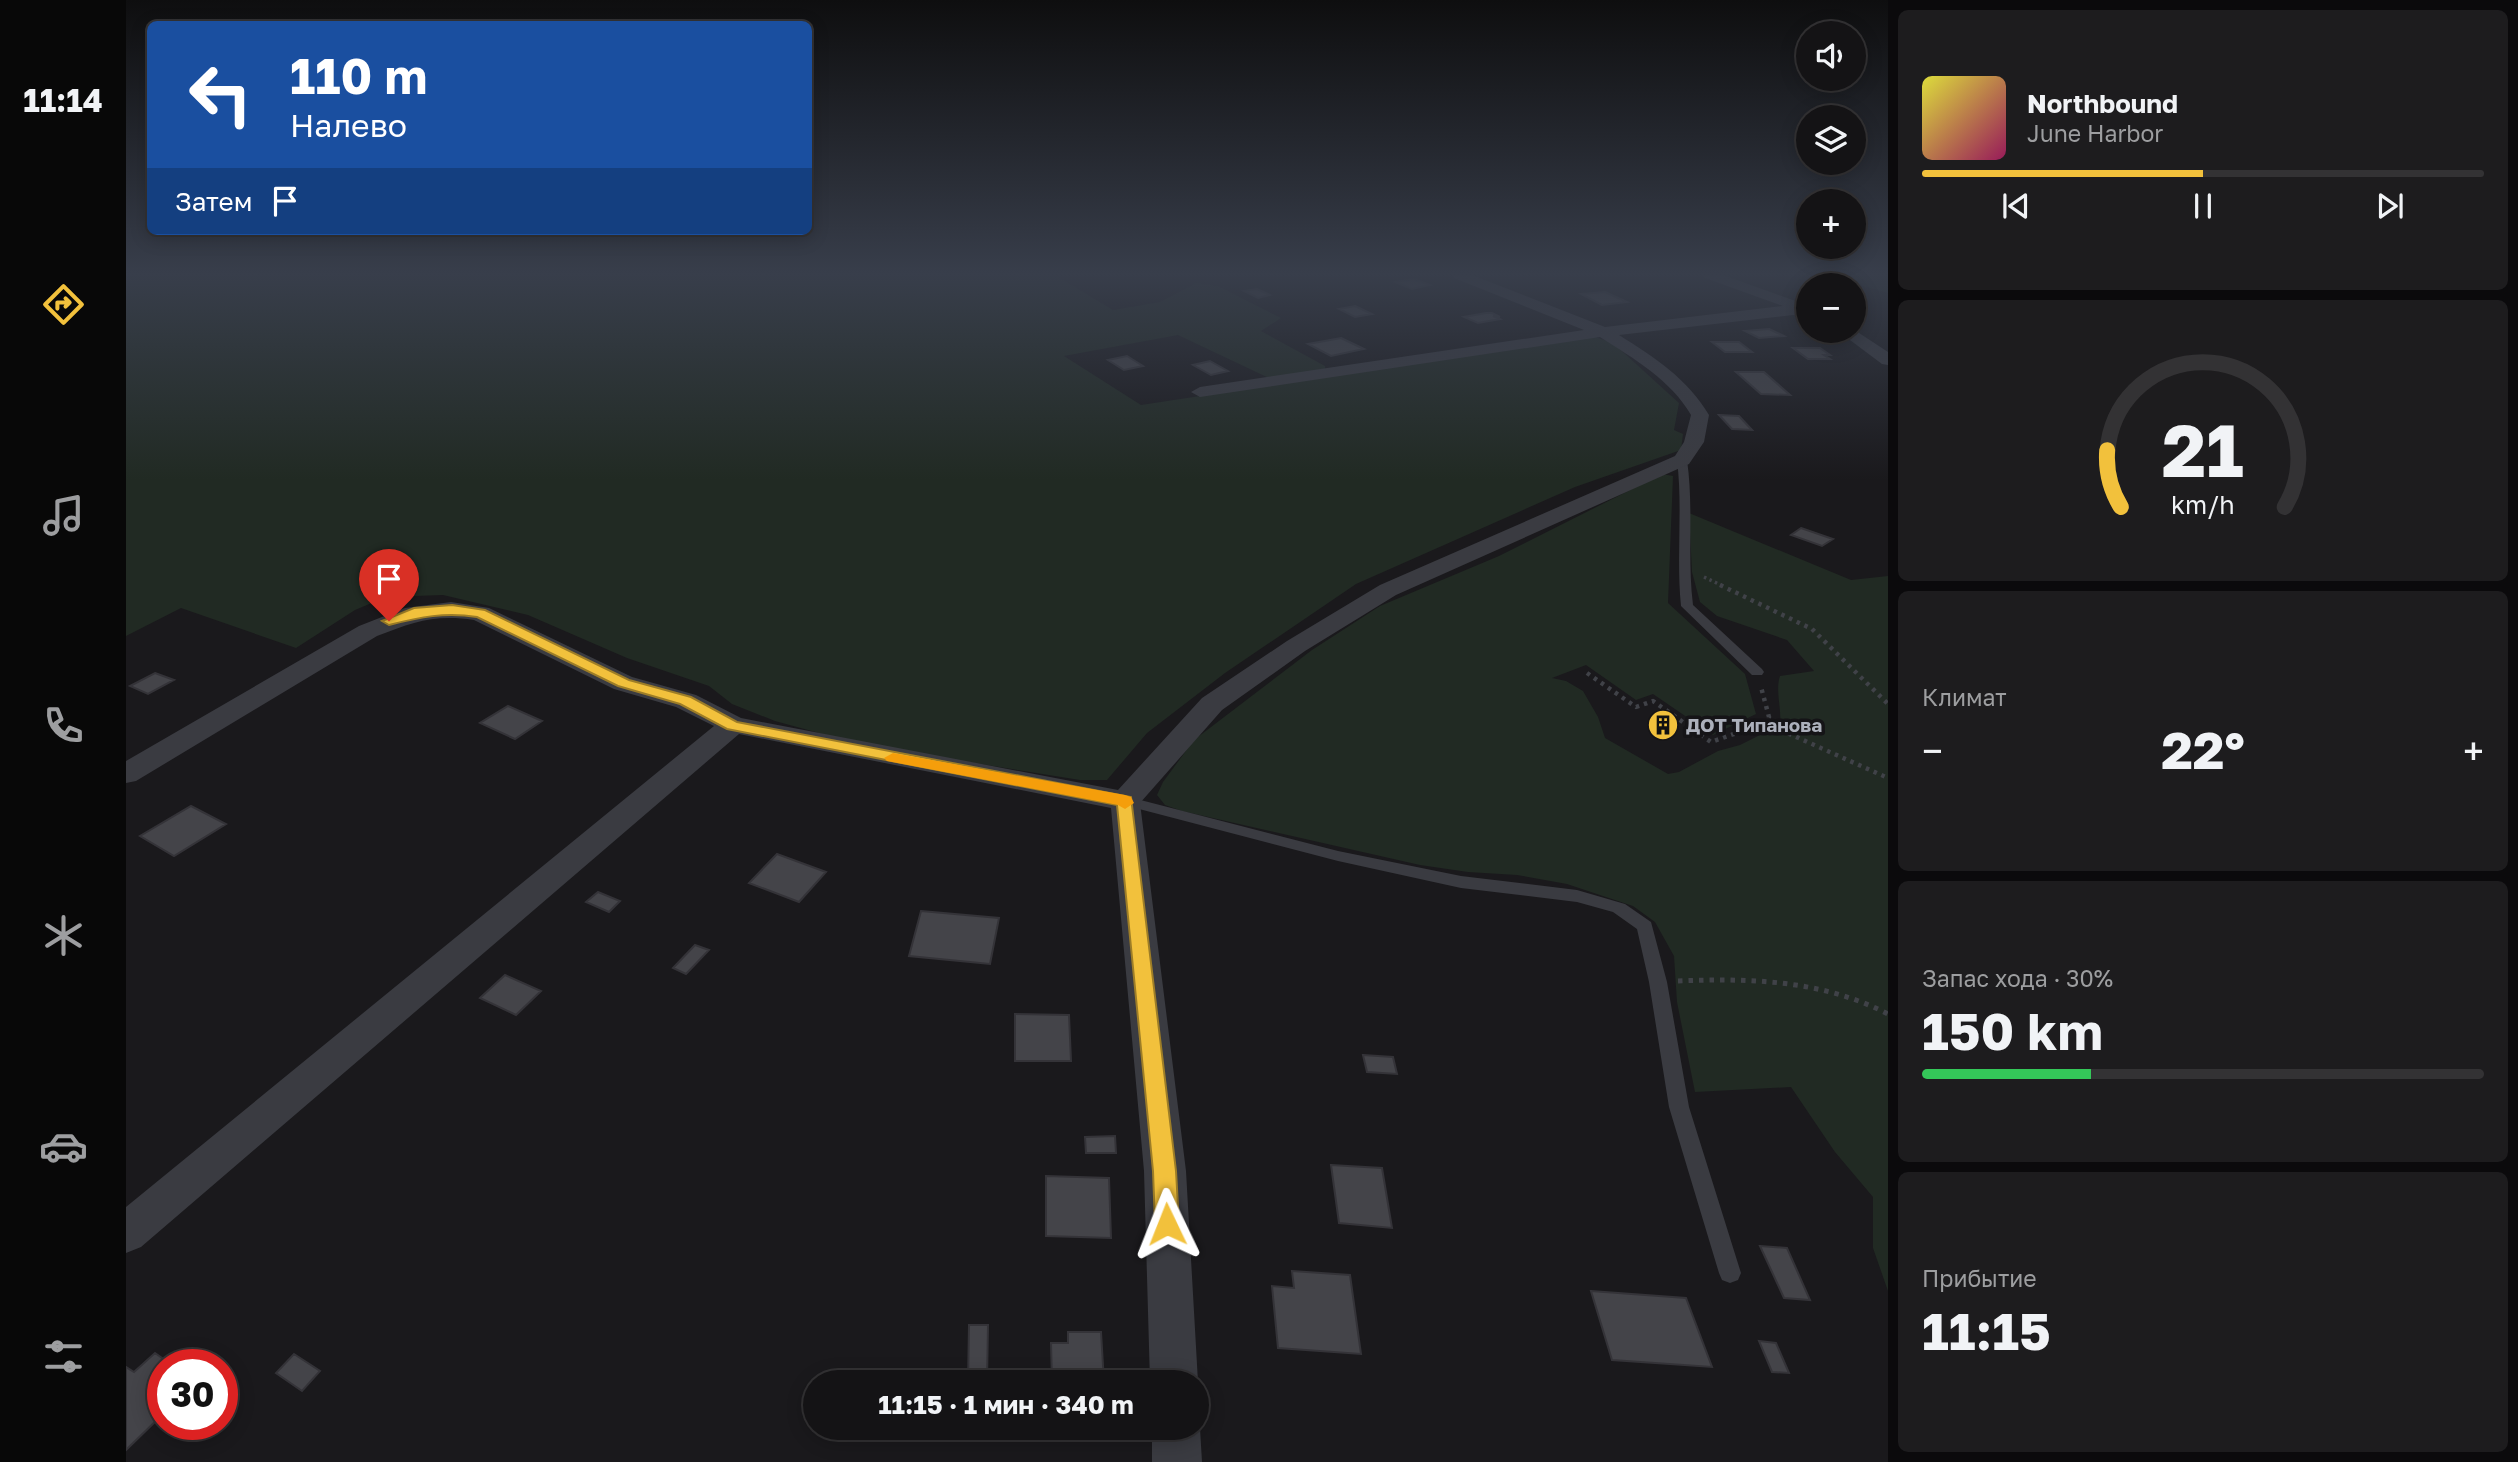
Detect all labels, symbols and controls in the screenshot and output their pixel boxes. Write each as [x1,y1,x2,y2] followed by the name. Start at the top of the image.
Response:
[1796,21,1866,343] map controls
[1796,21,1866,91] button: sound
[290,46,427,105] text: 110 m
[175,49,266,140] icon: left
[23,81,103,119] text: 11:14
[2027,88,2178,119] text: Northbound
[1796,105,1866,175] button: layers
[290,106,407,144] text: Налево
[2027,119,2163,147] text: June Harbor
[266,182,304,220] icon: arrive
[175,186,252,217] text: Затем
[1997,187,2035,225] icon: previous
[2184,187,2222,225] icon: pause
[2371,187,2409,225] icon: next
[1796,189,1866,259] button: +
[1796,273,1866,343] button: −
[39,280,88,329] icon: directions
[2162,406,2244,493] text: 21
[2171,488,2235,519] text: km/h
[39,491,88,540] icon: music
[359,549,419,621] pin
[370,560,408,598] icon: arrive
[1922,683,2007,711] text: Климат
[39,701,88,750] icon: phone
[1646,708,1680,742] building icon: ДОТ Типанова
[1686,713,1822,736] place label: ДОТ Типанова
[2161,718,2245,780] text: 22°
[1922,728,1943,773] text: −
[2463,728,2484,773] text: +
[39,911,88,960] icon: climate
[1922,964,2113,992] text: Запас хода · 30%
[1922,999,2103,1061] text: 150 km
[39,1122,88,1171] icon: car
[1130,1187,1204,1261] position arrow
[1922,1264,2037,1292] text: Прибытие
[1922,1299,2051,1361] text: 11:15
[39,1332,88,1381] icon: filters
[147,1349,238,1440] speed limit sign: 30
[878,1389,1134,1420] text: 11:15 · 1 мин · 340 m

